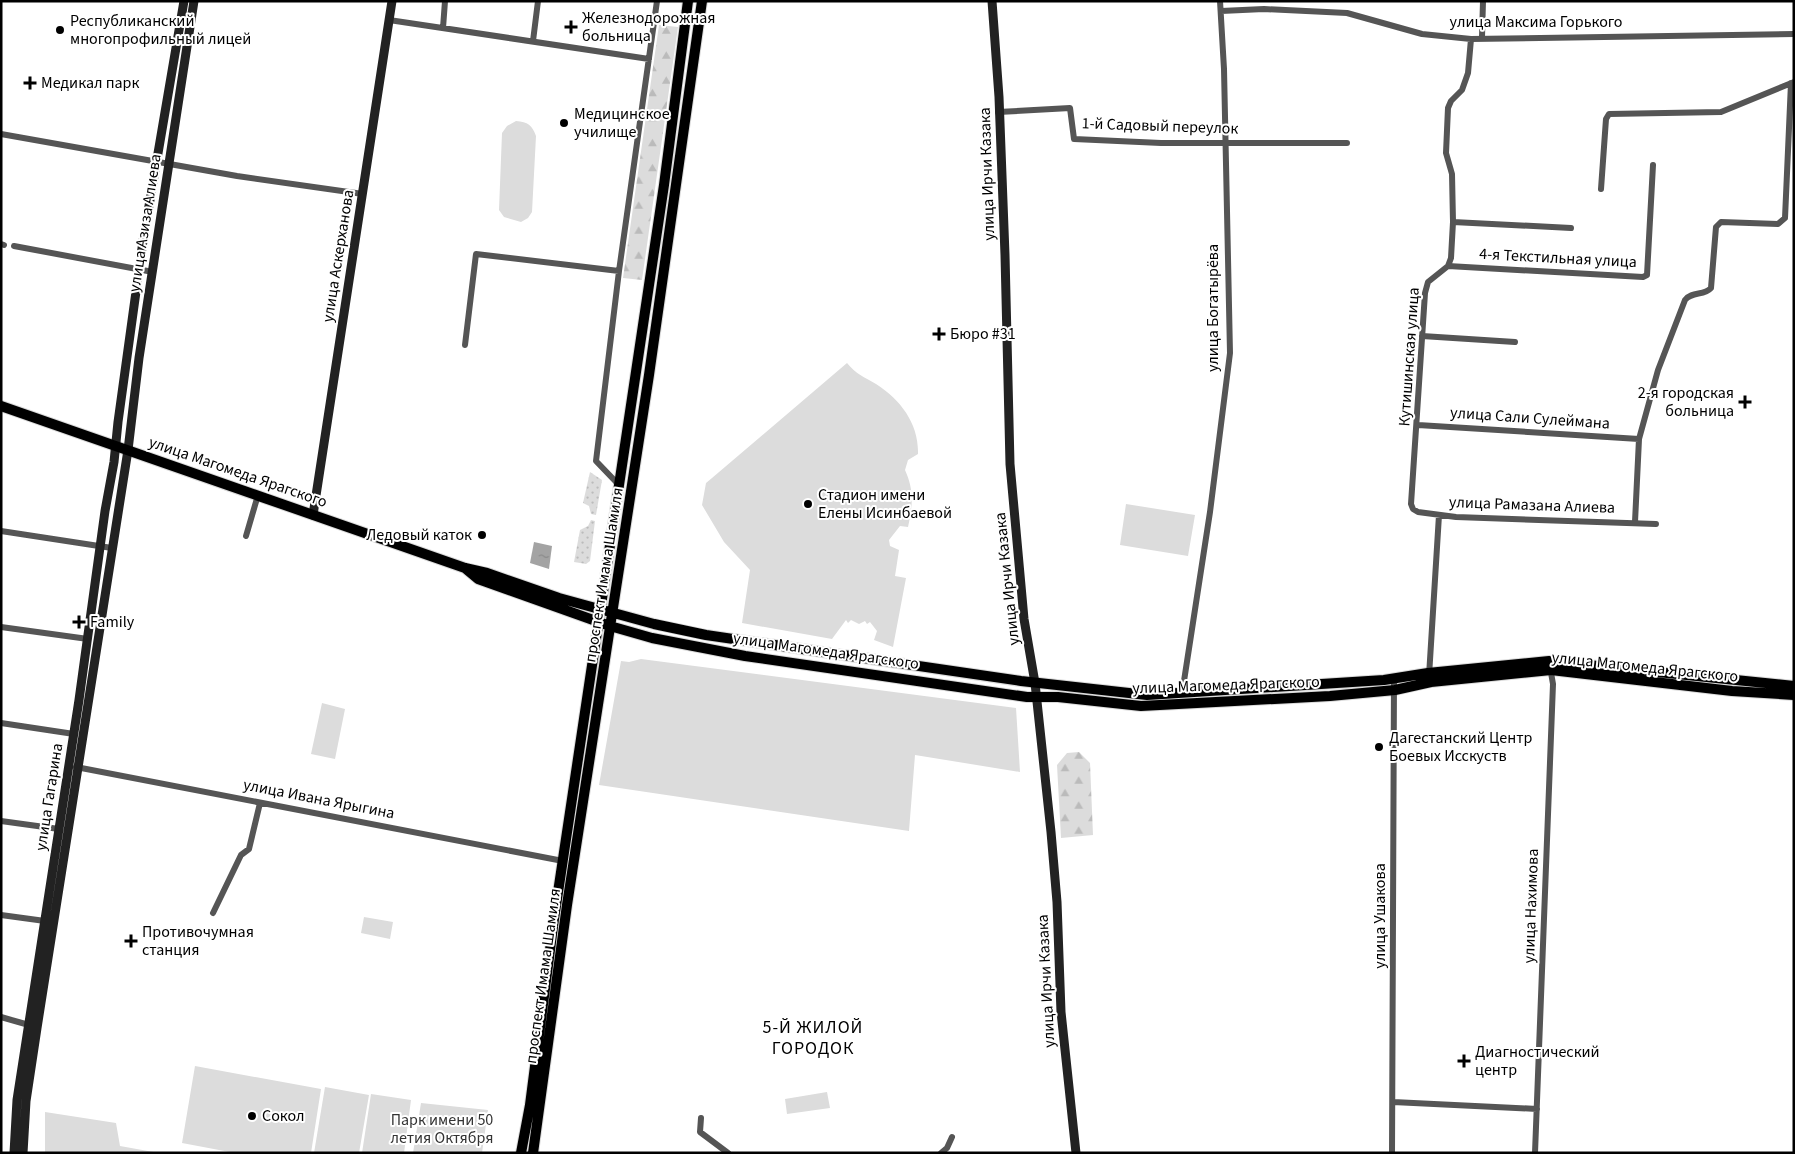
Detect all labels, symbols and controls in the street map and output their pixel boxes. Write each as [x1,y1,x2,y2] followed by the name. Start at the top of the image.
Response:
[582,7,716,47] place label: Железнодорожная больница
[70,10,251,50] place label: Республиканский многопрофильный лицей
[1450,11,1622,33] street label: улица Максима Горького
[564,20,578,34] marker: Железнодорожная больница
[54,24,66,36] marker: Республиканский многопрофильный лицей
[41,72,139,94] place label: Медикал парк
[23,76,37,90] marker: Медикал парк
[574,103,670,143] place label: Медицинское училище
[974,107,1000,241] street label: улица Ирчи Казака
[1081,112,1239,140] street label: 1-й Садовый переулок
[558,117,570,129] marker: Медицинское училище
[123,152,167,294] street label: улица Азиза Алиева
[317,188,359,324] street label: улица Аскерханова
[1479,243,1637,273] street label: 4-я Текстильная улица
[1202,244,1224,372] street label: улица Богатырёва
[1393,287,1425,427] street label: Кутишинская улица
[950,323,1016,345] place label: Бюро #31
[932,327,946,341] marker: Бюро #31
[1638,382,1734,422] place label: 2-я городская больница
[1738,395,1752,409] marker: 2-я городская больница
[1449,401,1611,435] street label: улица Сали Сулеймана
[146,431,330,513] street label: улица Магомеда Ярагского
[818,484,952,524] place label: Стадион имени Елены Исинбаевой
[579,486,629,664] street label: проспект Имама Шамиля
[1449,491,1615,519] street label: улица Рамазана Алиева
[802,498,814,510] marker: Стадион имени Елены Исинбаевой
[989,511,1025,647] street label: улица Ирчи Казака
[366,524,472,546] place label: Ледовый каток
[476,529,488,541] marker: Ледовый каток
[90,611,135,633] place label: Family
[72,615,86,629] marker: Family
[732,627,920,675] street label: улица Магомеда Ярагского
[1551,646,1739,688] street label: улица Магомеда Ярагского
[1132,671,1320,699] street label: улица Магомеда Ярагского
[1389,727,1533,767] place label: Дагестанский Центр Боевых Исскуств
[1373,741,1385,753] marker: Дагестанский Центр Боевых Исскуств
[30,742,68,852] street label: улица Гагарина
[241,774,397,824] street label: улица Ивана Ярыгина
[1518,848,1544,964] street label: улица Нахимова
[1369,863,1391,969] street label: улица Ушакова
[520,887,566,1065] street label: проспект Имама Шамиля
[1032,914,1060,1048] street label: улица Ирчи Казака
[142,921,254,961] place label: Противочумная станция
[124,934,138,948] marker: Противочумная станция
[763,1015,863,1061] district label: 5-Й ЖИЛОЙ ГОРОДОК
[1475,1041,1600,1081] place label: Диагностический центр
[1457,1054,1471,1068] marker: Диагностический центр
[262,1105,305,1127] place label: Сокол
[390,1109,494,1149] park label: Парк имени 50 летия Октября
[246,1110,258,1122] marker: Сокол

